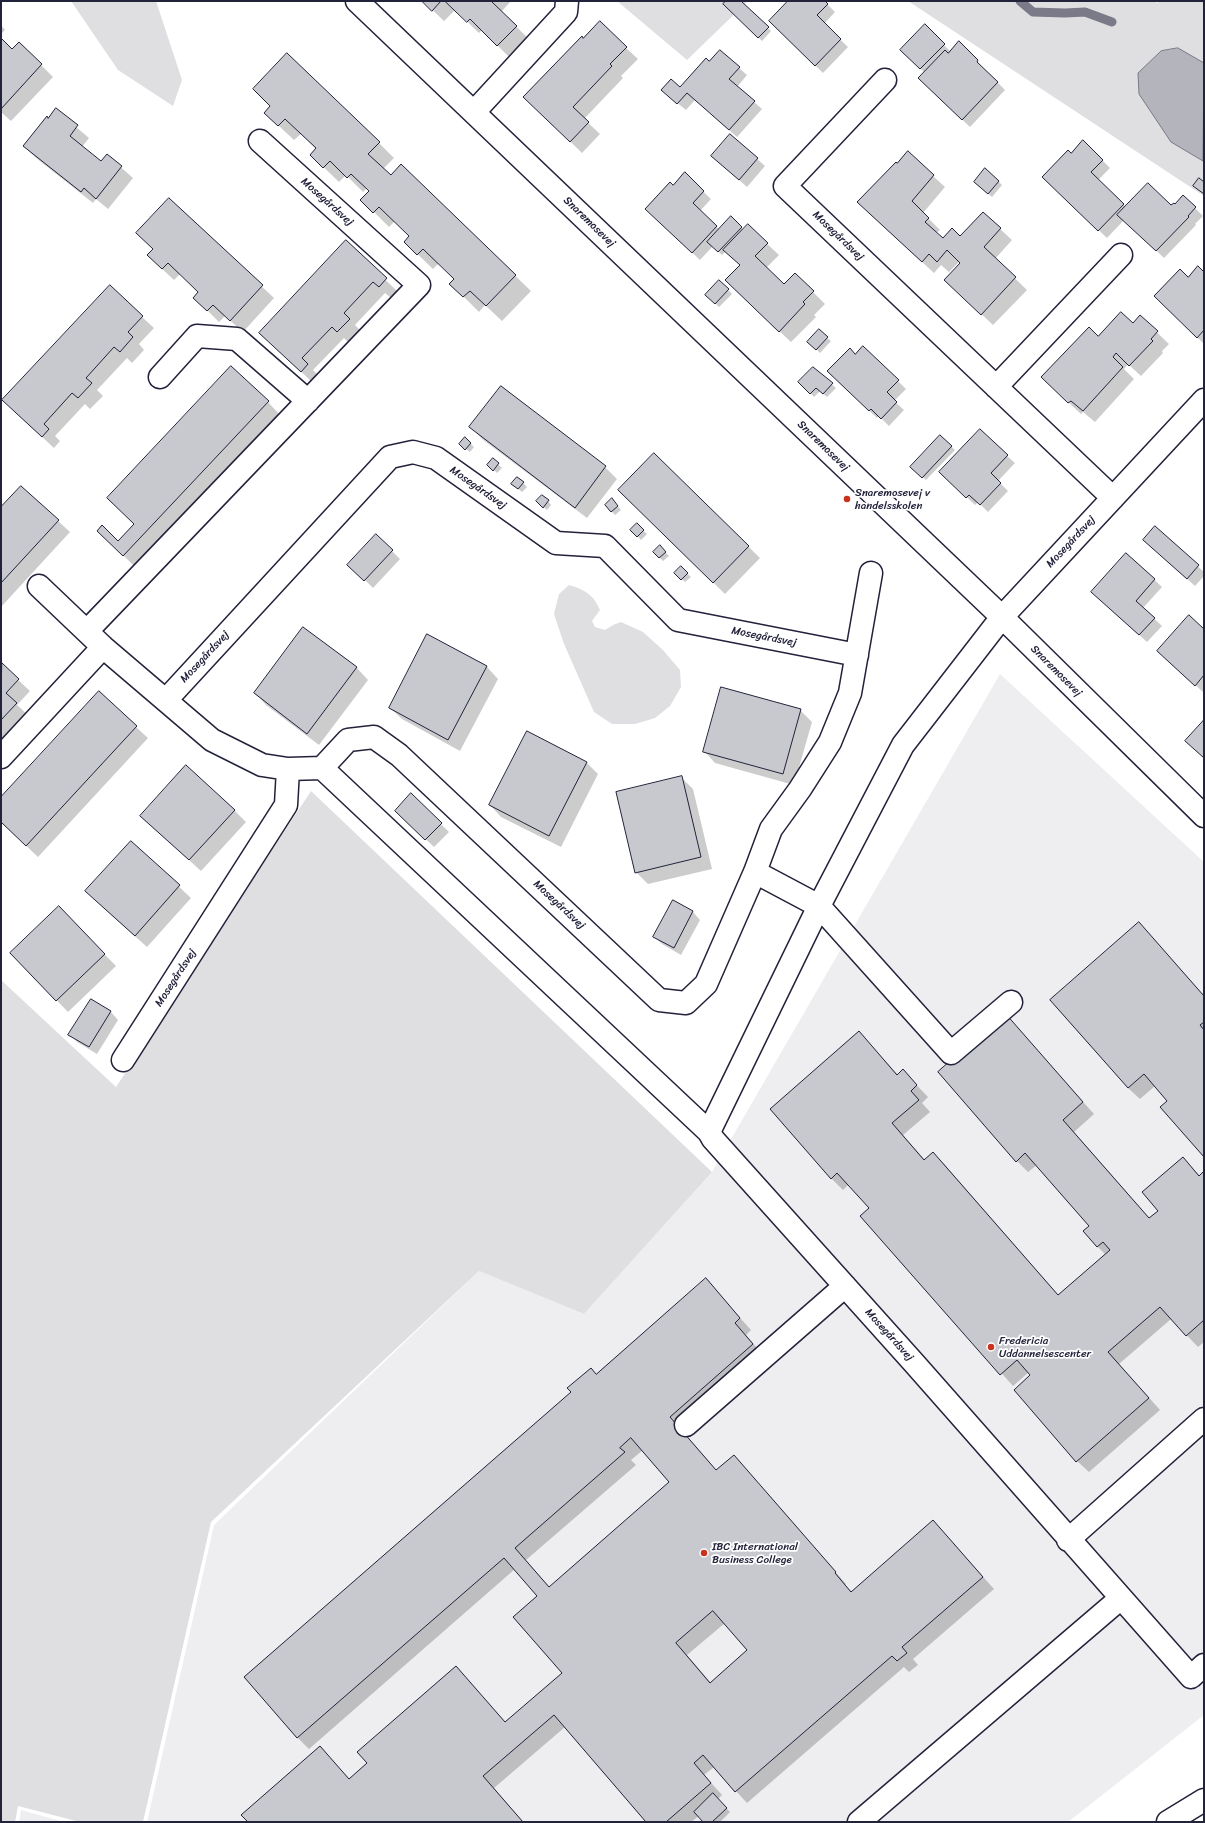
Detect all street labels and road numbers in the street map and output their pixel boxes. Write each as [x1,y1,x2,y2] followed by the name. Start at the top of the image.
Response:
[298,175,356,229] street label: Mosegårdsvej
[560,194,618,250] street label: Snaremosevej
[810,208,866,264] street label: Mosegårdsvej
[794,418,852,474] street label: Snaremosevej
[447,464,509,512] street label: Mosegårdsvej
[1044,513,1098,571] street label: Mosegårdsvej
[730,624,798,650] street label: Mosegårdsvej
[178,628,232,686] street label: Mosegårdsvej
[1028,643,1084,699] street label: Snaremosevej
[530,878,588,932] street label: Mosegårdsvej
[152,947,200,1009] street label: Mosegårdsvej
[862,1306,916,1364] street label: Mosegårdsvej

